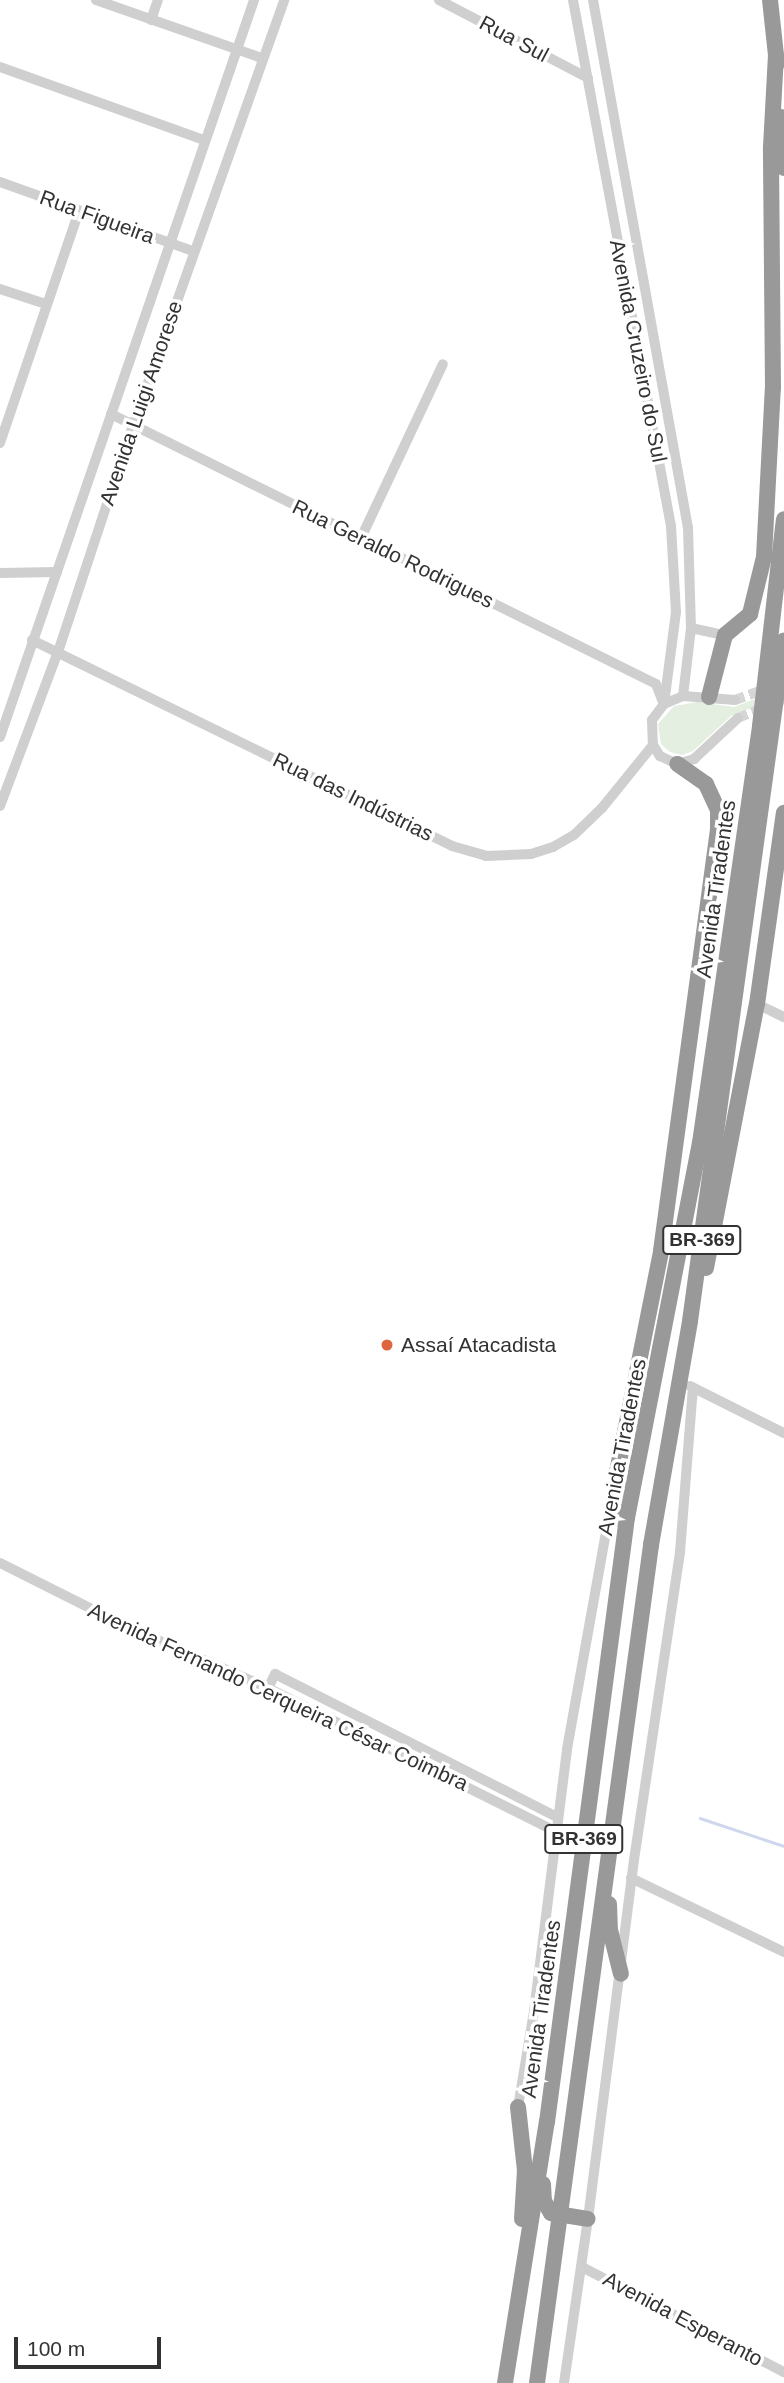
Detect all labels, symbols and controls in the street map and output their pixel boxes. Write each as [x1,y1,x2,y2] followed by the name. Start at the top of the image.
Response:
[475,10,553,68] street label: Rua Sul
[36,185,158,249] street label: Rua Figueira
[604,238,672,464] street label: Avenida Cruzeiro do Sul
[94,297,188,509] street label: Avenida Luigi Amorese
[288,494,498,614] street label: Rua Geraldo Rodrigues
[269,747,437,847] street label: Rua das Indústrias
[691,798,741,980] street label: Avenida Tiradentes
[662,1224,742,1256] road number: BR-369
[401,1332,557,1358] place label: Assaí Atacadista
[379,1337,395,1353] marker: Assaí Atacadista
[592,1356,652,1538] street label: Avenida Tiradentes
[84,1598,472,1796] street label: Avenida Fernando Cerqueira César Coimbra
[544,1824,624,1854] road number: BR-369
[516,1918,566,2100] street label: Avenida Tiradentes
[599,2266,767,2372] street label: Avenida Esperanto
[18,2324,164,2368] scale bar
[27,2337,85,2360] text: 100 m

